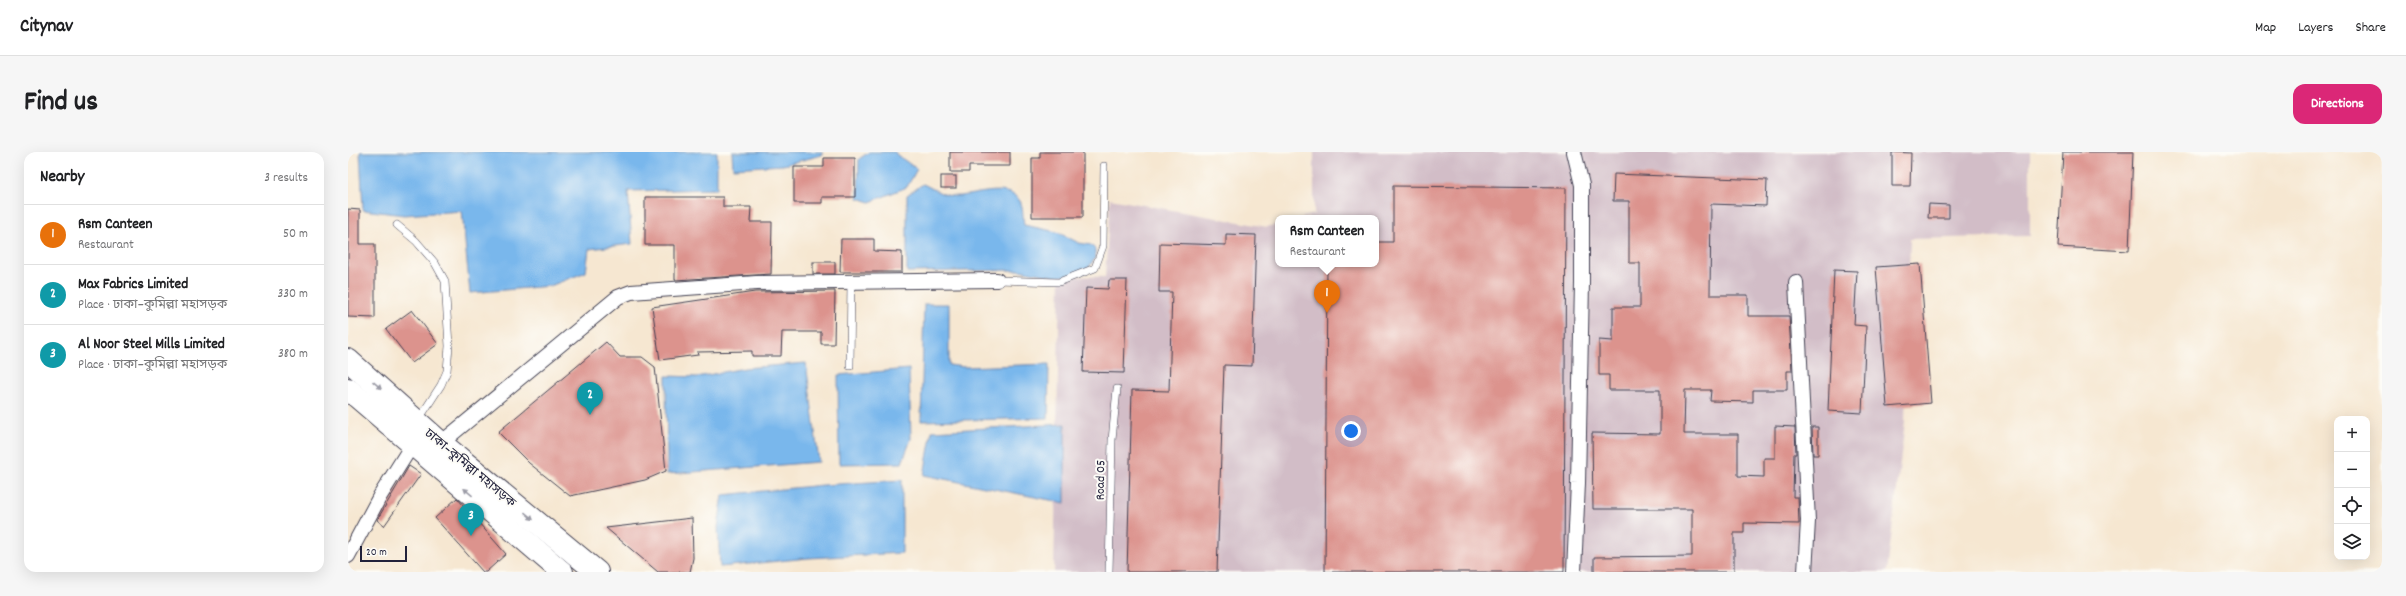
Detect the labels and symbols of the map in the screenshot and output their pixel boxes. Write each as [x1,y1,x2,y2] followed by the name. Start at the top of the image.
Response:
[1314,280,1340,313] pin: 1
[372,381,383,390] one-way arrow
[577,382,603,415] pin: 2
[1341,421,1361,441] your location
[419,424,520,513] street label: ঢাকা–কুমিল্লা মহাসড়ক
[1092,460,1111,500] street label: Road 05
[462,488,473,497] one-way arrow
[458,503,484,536] pin: 3
[524,511,534,520] one-way arrow
[360,544,407,563] scale bar

